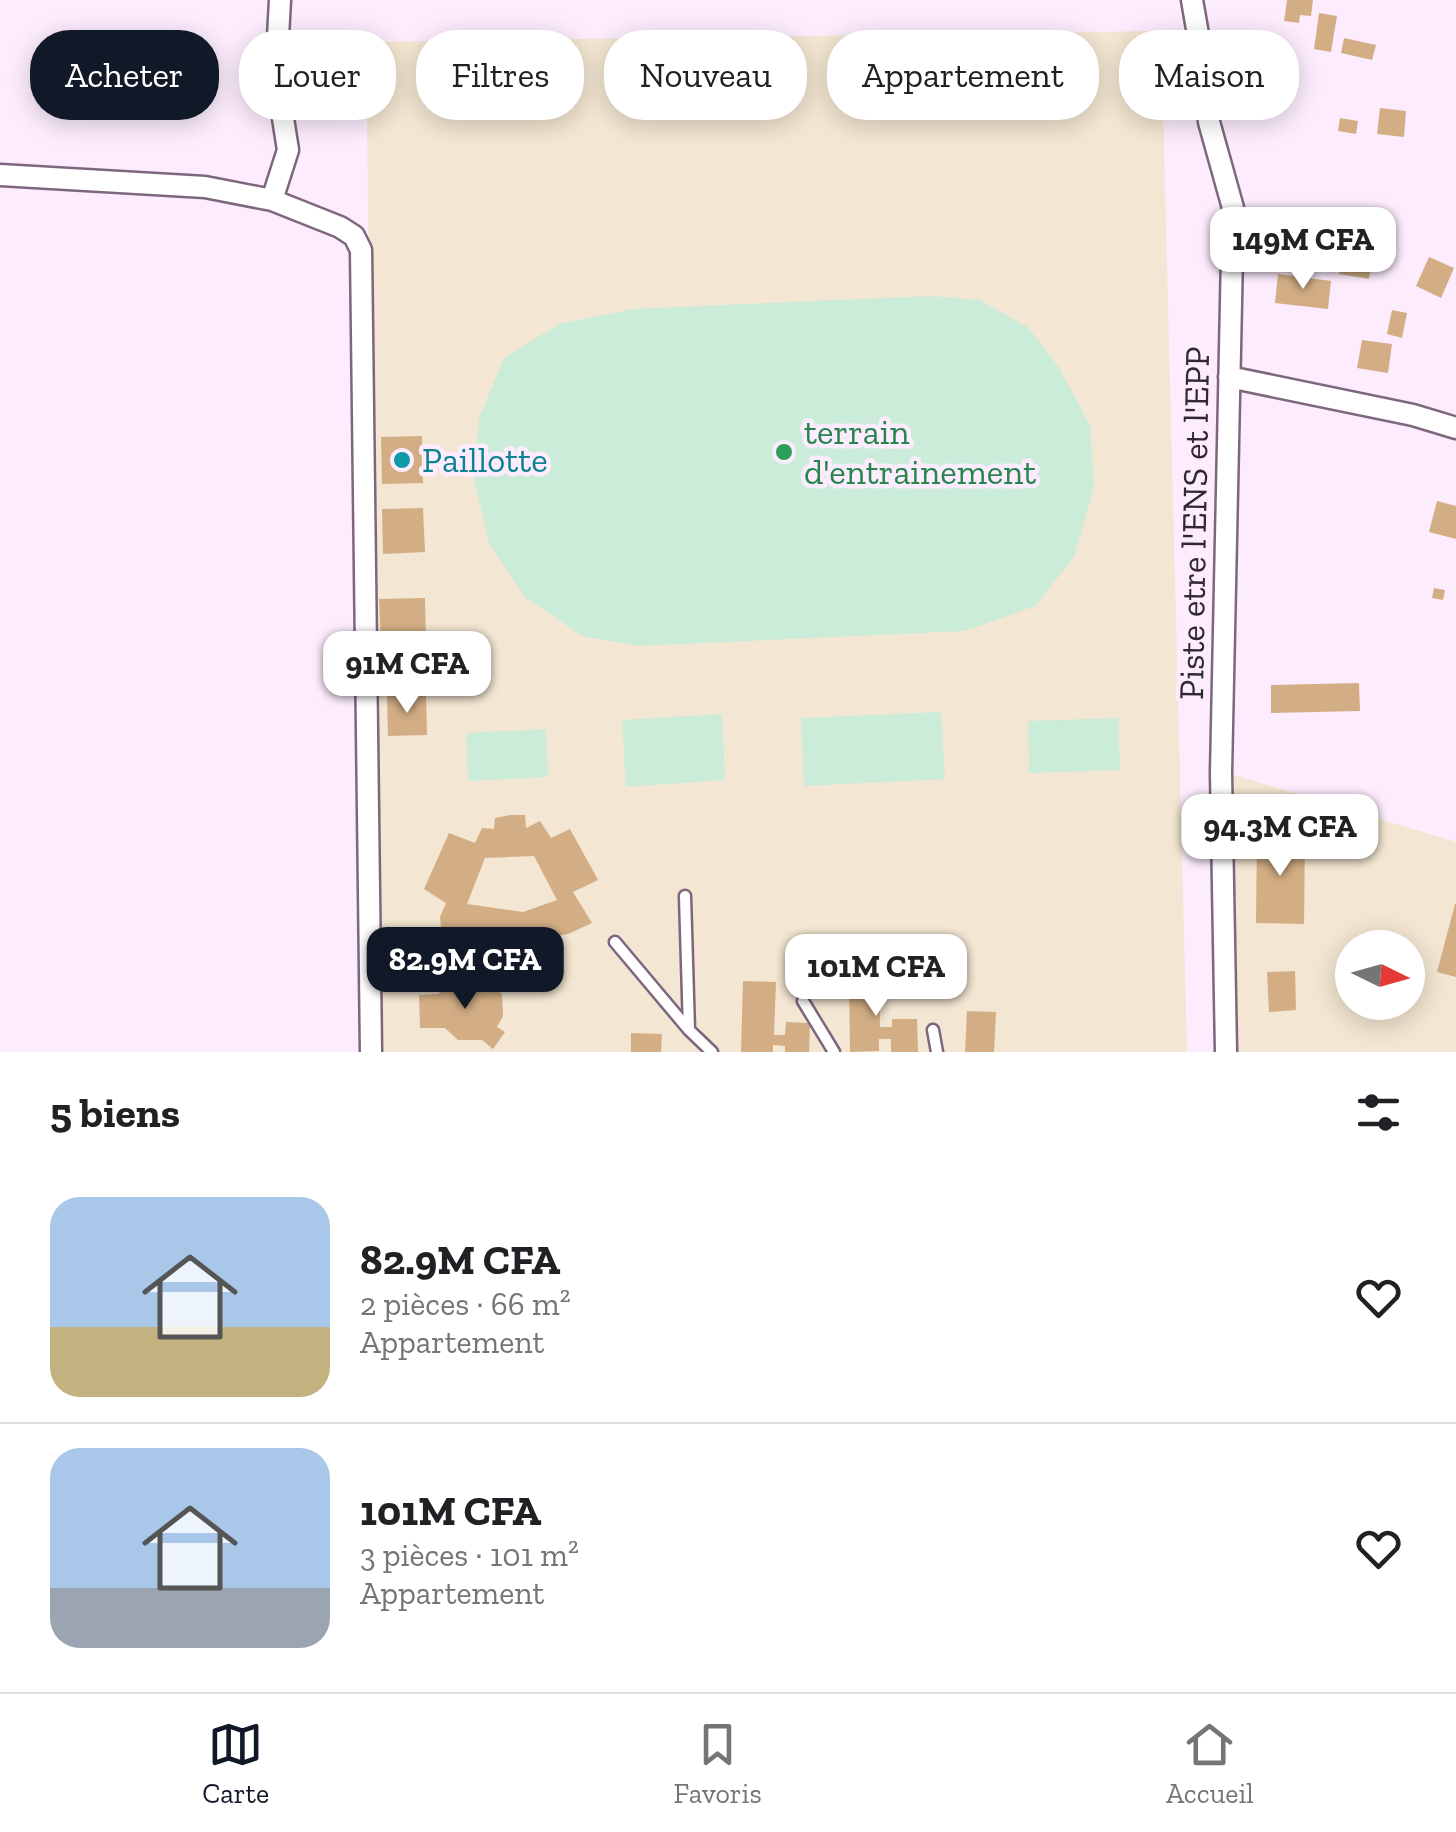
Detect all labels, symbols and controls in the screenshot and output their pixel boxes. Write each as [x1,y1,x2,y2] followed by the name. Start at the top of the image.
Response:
[30,30,219,120] chip: Acheter
[239,30,396,120] chip: Louer
[416,30,584,120] chip: Filtres
[604,30,807,120] chip: Nouveau
[827,30,1099,120] chip: Appartement
[1119,30,1299,120] chip: Maison
[1200,207,1406,292] pin: 149M CFA
[1232,220,1374,258] text: 149M CFA
[1170,346,1218,700] street label: Piste etre l'ENS et l'EPP
[804,411,1036,493] place label: terrain d'entrainement
[422,439,548,481] place label: Paillotte
[773,441,795,463] marker: terrain d'entrainement
[391,449,413,471] marker: Paillotte
[315,631,499,716] pin: 91M CFA
[345,644,469,682] text: 91M CFA
[1166,794,1394,879] pin: 94.3M CFA
[1203,807,1357,845] text: 94.3M CFA
[351,927,579,1012] pin: 82.9M CFA
[1335,930,1425,1020] north arrow
[1335,930,1425,1020] map controls
[773,934,979,1019] pin: 101M CFA
[389,940,541,978] text: 82.9M CFA
[807,947,945,985] text: 101M CFA
[1351,1085,1406,1140] icon: filters
[50,1087,180,1138] text: 5 biens
[360,1234,560,1285] text: 82.9M CFA
[130,1237,250,1357] icon: home
[1351,1270,1406,1325] icon: heart
[360,1285,571,1323] text: 2 pièces · 66 m²
[360,1323,544,1361] text: Appartement
[360,1485,541,1536] text: 101M CFA
[130,1488,250,1608] icon: home
[1351,1521,1406,1576] icon: heart
[360,1536,579,1574] text: 3 pièces · 101 m²
[360,1574,544,1612] text: Appartement
[202,1717,269,1810] tab: Carte
[673,1717,762,1810] tab: Favoris
[1166,1717,1254,1810] tab: Accueil

